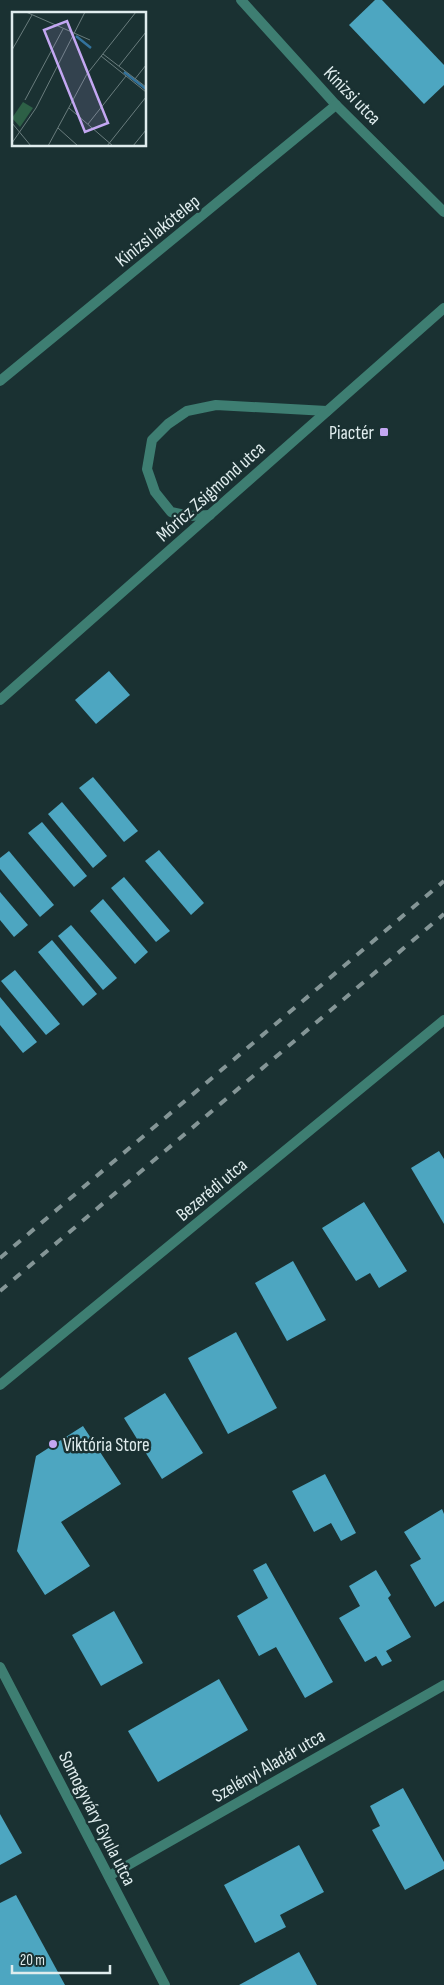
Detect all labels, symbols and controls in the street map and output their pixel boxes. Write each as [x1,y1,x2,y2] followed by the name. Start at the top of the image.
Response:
[12,12,146,146] inset map
[319,62,385,130] street label: Kinizsi utca
[111,190,205,272] street label: Kinizsi lakótelep
[329,422,375,445] place label: Piactér
[378,426,390,438] marker: Piactér
[152,437,270,547] street label: Móricz Zsigmond utca
[172,1154,252,1227] street label: Bezerédi utca
[63,1434,150,1457] place label: Viktória Store
[47,1438,59,1450] marker: Viktória Store
[208,1725,329,1808] street label: Szelényi Aladár utca
[53,1748,140,1890] street label: Somogyváry Gyula utca
[12,1942,110,1974] scale bar
[20,1951,45,1970] text: 20 m

